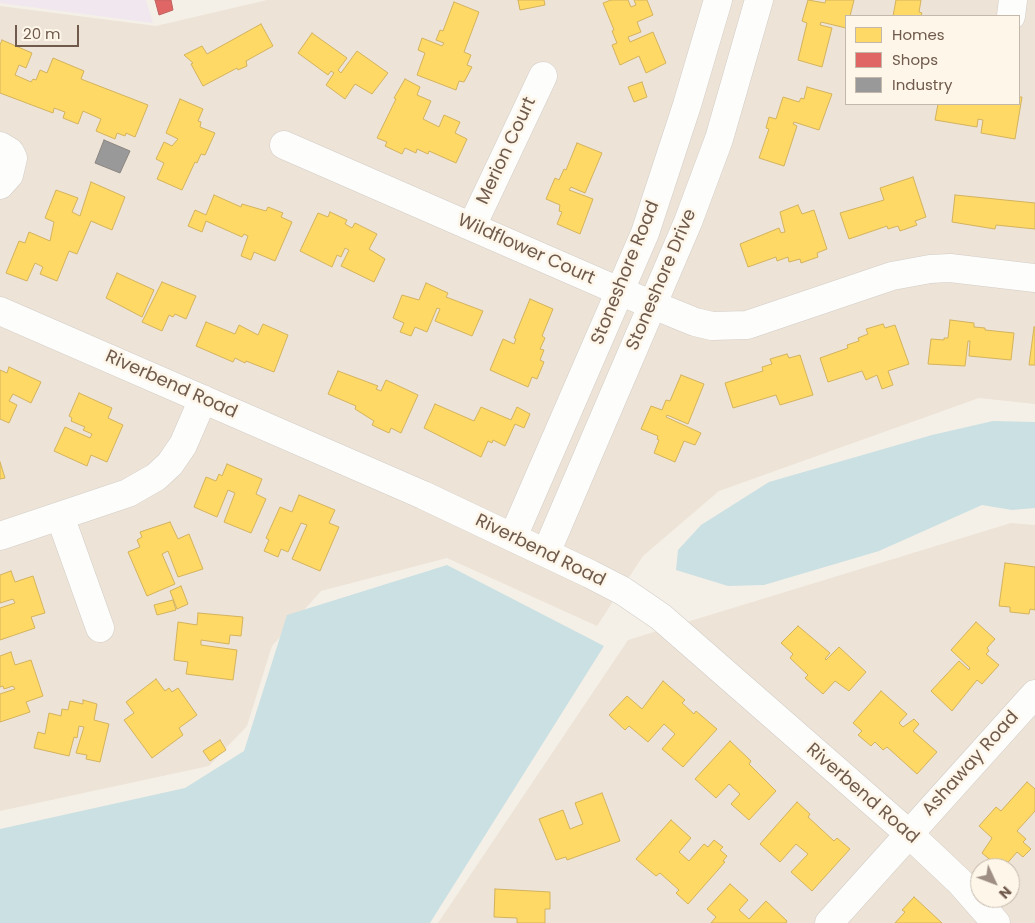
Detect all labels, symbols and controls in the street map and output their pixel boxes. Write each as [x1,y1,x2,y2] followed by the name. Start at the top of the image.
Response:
[18,15,81,47] scale bar
[845,15,1020,105] legend
[23,23,61,44] text: 20 m
[892,24,945,45] text: Homes
[892,49,938,70] text: Shops
[892,74,952,95] text: Industry
[473,94,541,208] street label: Merion Court
[587,198,665,348] street label: Stoneshore Road
[622,206,702,354] street label: Stoneshore Drive
[454,210,598,290] street label: Wildflower Court
[102,346,240,424] street label: Riverbend Road
[471,510,609,592] street label: Riverbend Road
[918,707,1024,821] street label: Ashaway Road
[801,739,923,849] street label: Riverbend Road
[970,858,1020,908] north arrow
[994,882,1016,903] text: N

